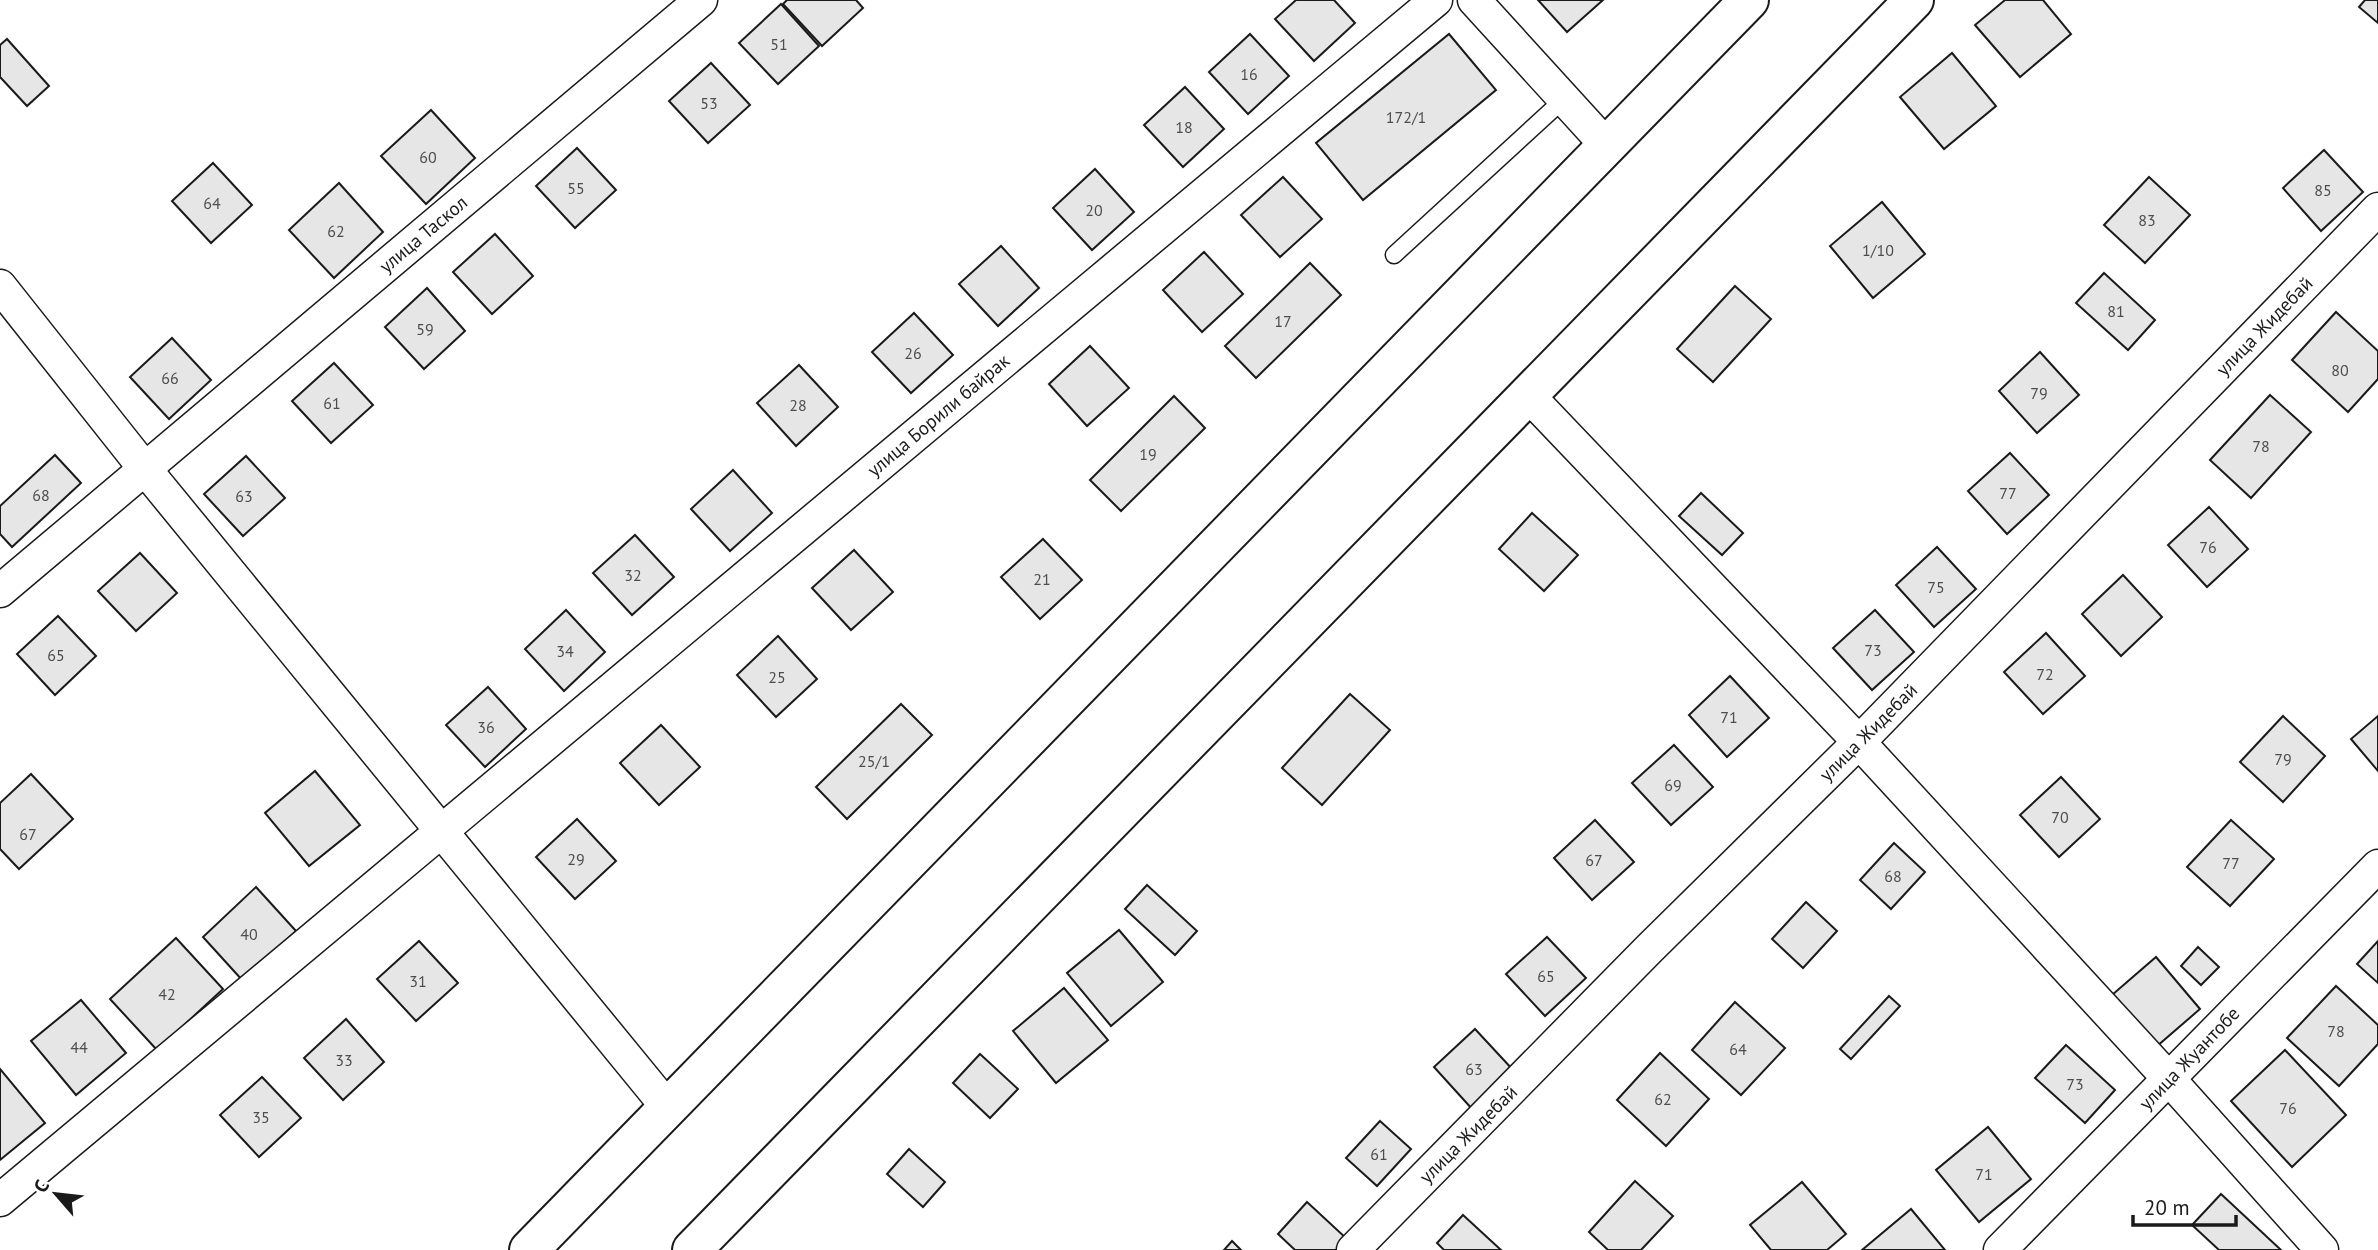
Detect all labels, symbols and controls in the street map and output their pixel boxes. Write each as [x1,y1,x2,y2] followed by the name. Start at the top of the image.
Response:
[770,34,788,54] house number: 51
[1240,64,1258,84] house number: 16
[700,93,718,113] house number: 53
[1386,107,1426,127] house number: 172/1
[1175,117,1193,137] house number: 18
[419,147,437,167] house number: 60
[567,178,585,198] house number: 55
[2314,180,2332,200] house number: 85
[374,190,472,278] street label: улица Таскол
[203,193,221,213] house number: 64
[1085,200,1103,220] house number: 20
[2138,210,2156,230] house number: 83
[327,221,345,241] house number: 62
[1862,240,1894,260] house number: 1/10
[2211,271,2317,381] street label: улица Жидебай
[2107,301,2125,321] house number: 81
[1274,311,1292,331] house number: 17
[416,319,434,339] house number: 59
[904,343,922,363] house number: 26
[862,348,1014,482] street label: улица Борили байрак
[2331,360,2349,380] house number: 80
[161,368,179,388] house number: 66
[2030,383,2048,403] house number: 79
[323,393,341,413] house number: 61
[789,395,807,415] house number: 28
[2252,436,2270,456] house number: 78
[1139,444,1157,464] house number: 19
[1999,483,2017,503] house number: 77
[32,485,50,505] house number: 68
[235,486,253,506] house number: 63
[2199,537,2217,557] house number: 76
[624,565,642,585] house number: 32
[1033,569,1051,589] house number: 21
[1927,577,1945,597] house number: 75
[1864,640,1882,660] house number: 73
[556,641,574,661] house number: 34
[47,645,65,665] house number: 65
[2036,664,2054,684] house number: 72
[768,667,786,687] house number: 25
[1814,678,1922,786] street label: улица Жидебай
[1720,707,1738,727] house number: 71
[477,717,495,737] house number: 36
[2274,749,2292,769] house number: 79
[858,751,890,771] house number: 25/1
[1664,775,1682,795] house number: 69
[2051,807,2069,827] house number: 70
[19,824,37,844] house number: 67
[567,849,585,869] house number: 29
[1585,850,1603,870] house number: 67
[2222,853,2240,873] house number: 77
[1884,866,1902,886] house number: 68
[240,924,258,944] house number: 40
[1537,966,1555,986] house number: 65
[409,971,427,991] house number: 31
[158,984,176,1004] house number: 42
[2134,1001,2244,1115] street label: улица Жуантобе
[2327,1021,2345,1041] house number: 78
[70,1037,88,1057] house number: 44
[1729,1039,1747,1059] house number: 64
[335,1050,353,1070] house number: 33
[1465,1059,1483,1079] house number: 63
[2066,1074,2084,1094] house number: 73
[1414,1080,1522,1188] street label: улица Жидебай
[1654,1089,1672,1109] house number: 62
[2279,1098,2297,1118] house number: 76
[252,1107,270,1127] house number: 35
[1370,1144,1388,1164] house number: 61
[21,1159,91,1229] north arrow
[1975,1164,1993,1184] house number: 71
[28,1175,54,1196] text: С
[2133,1184,2236,1228] scale bar
[2144,1194,2190,1221] text: 20 m

